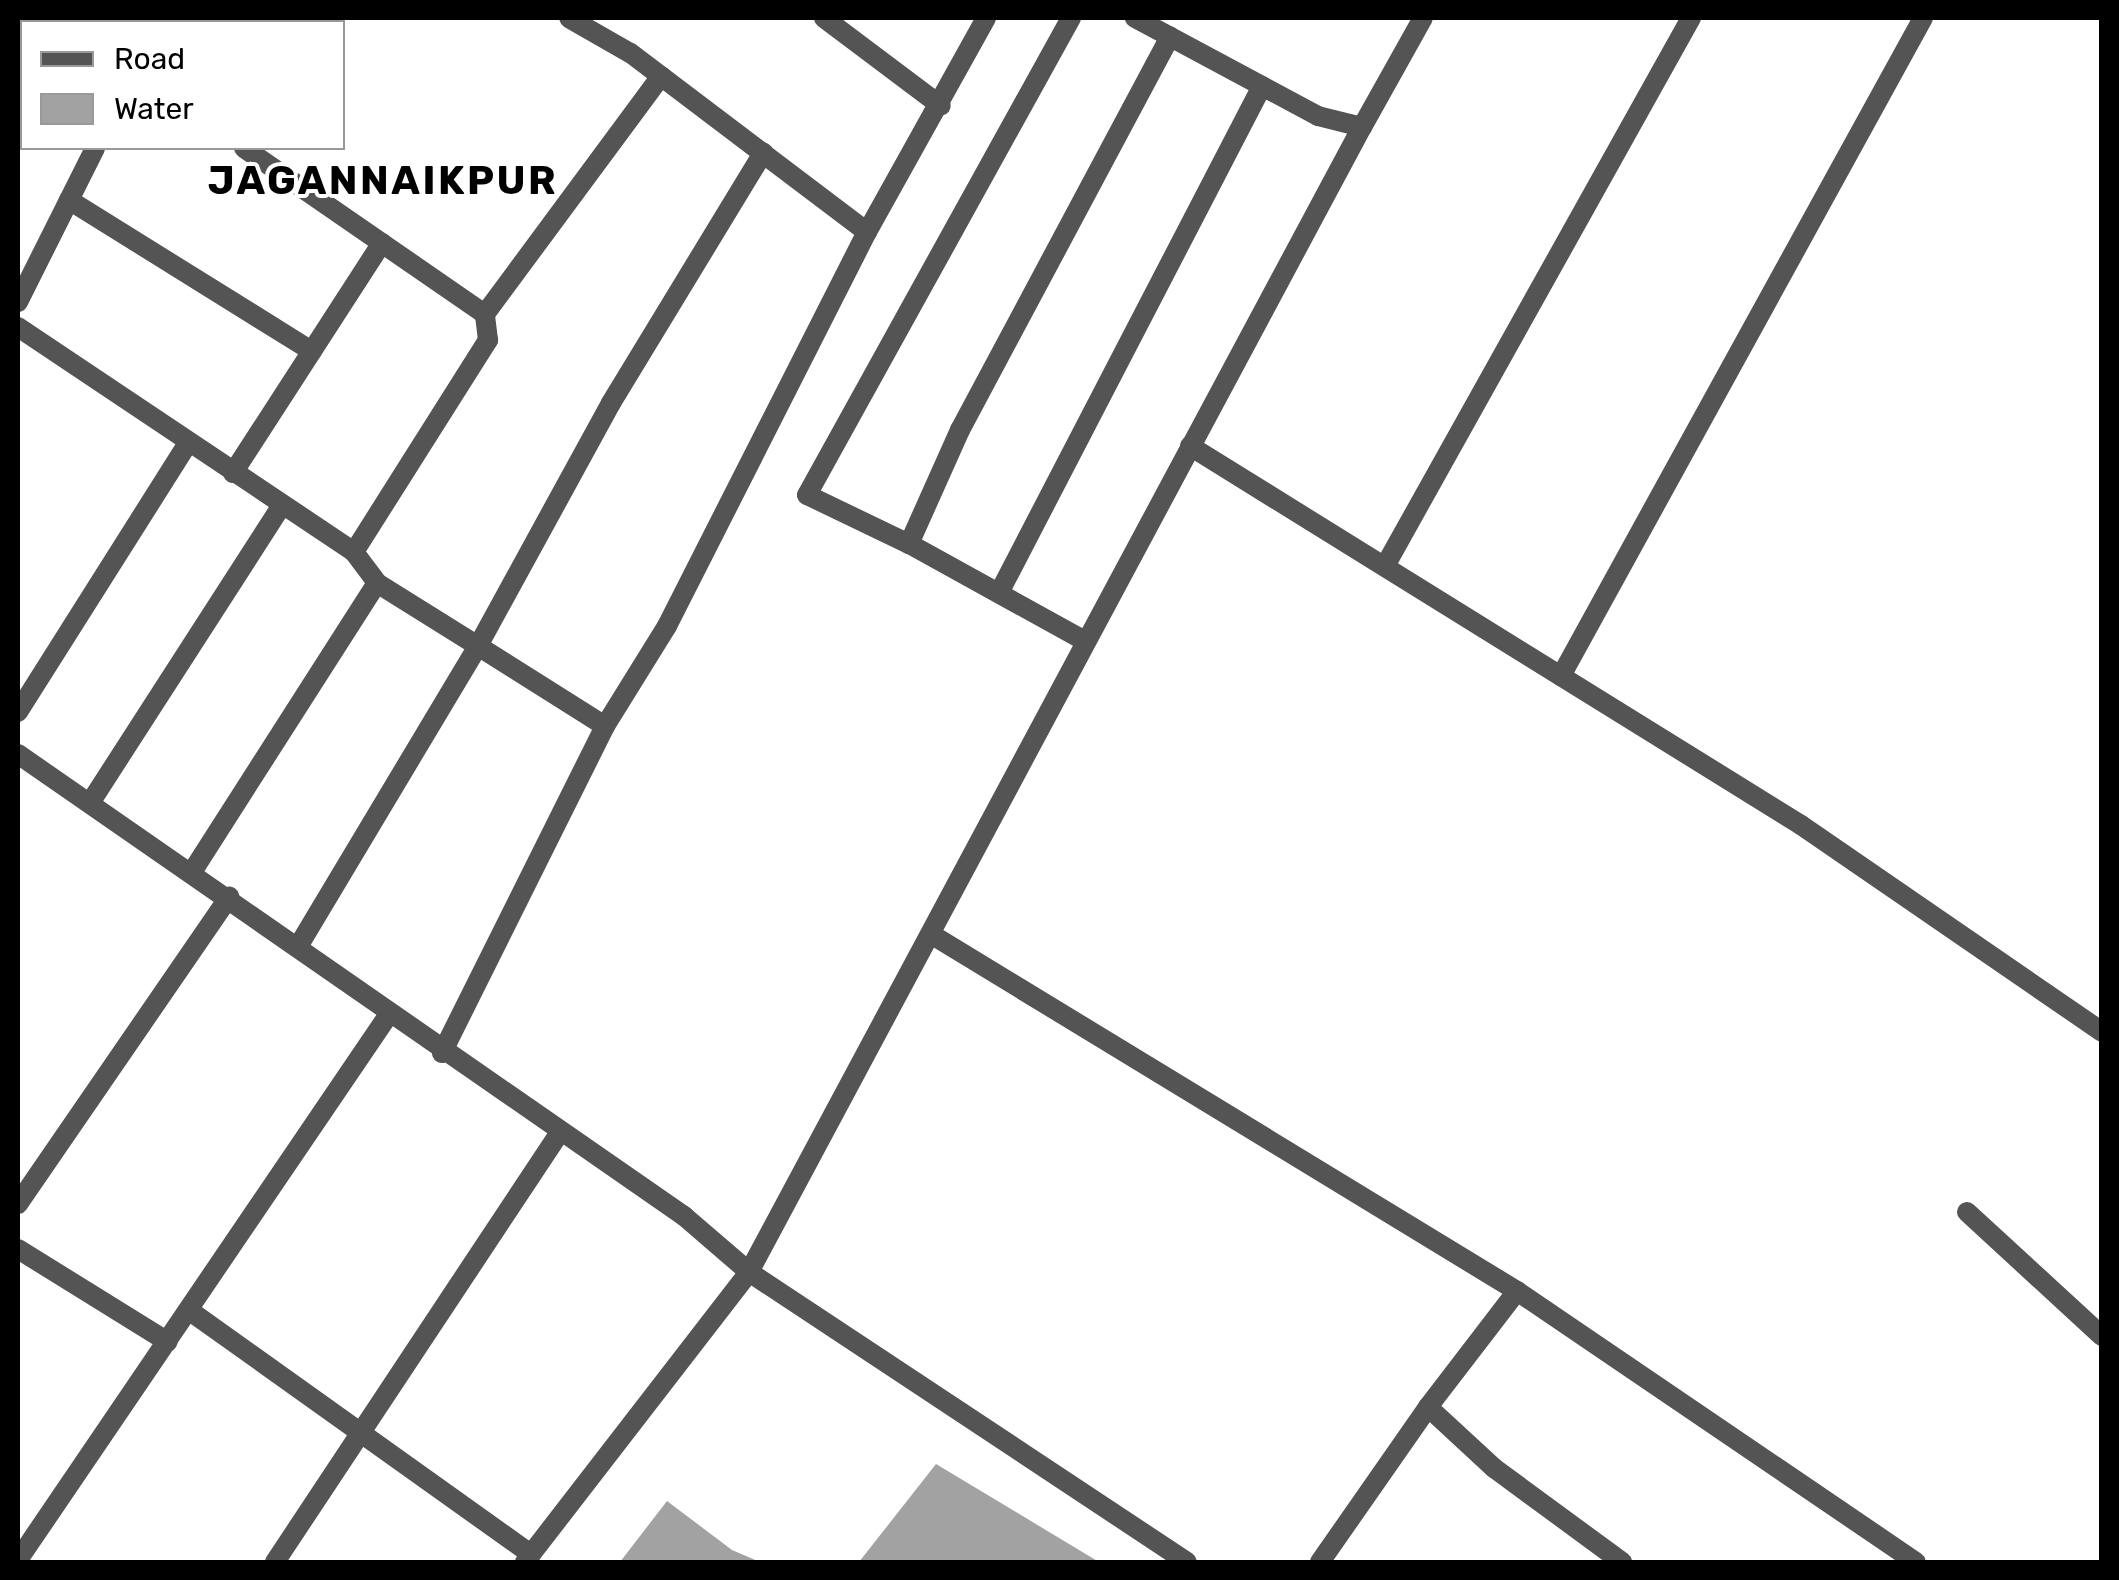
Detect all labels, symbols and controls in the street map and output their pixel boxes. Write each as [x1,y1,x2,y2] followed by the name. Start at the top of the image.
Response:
[20,20,345,150] legend
[114,41,185,77] text: Road
[114,91,194,127] text: Water
[208,157,558,205] district label: JAGANNAIKPUR

